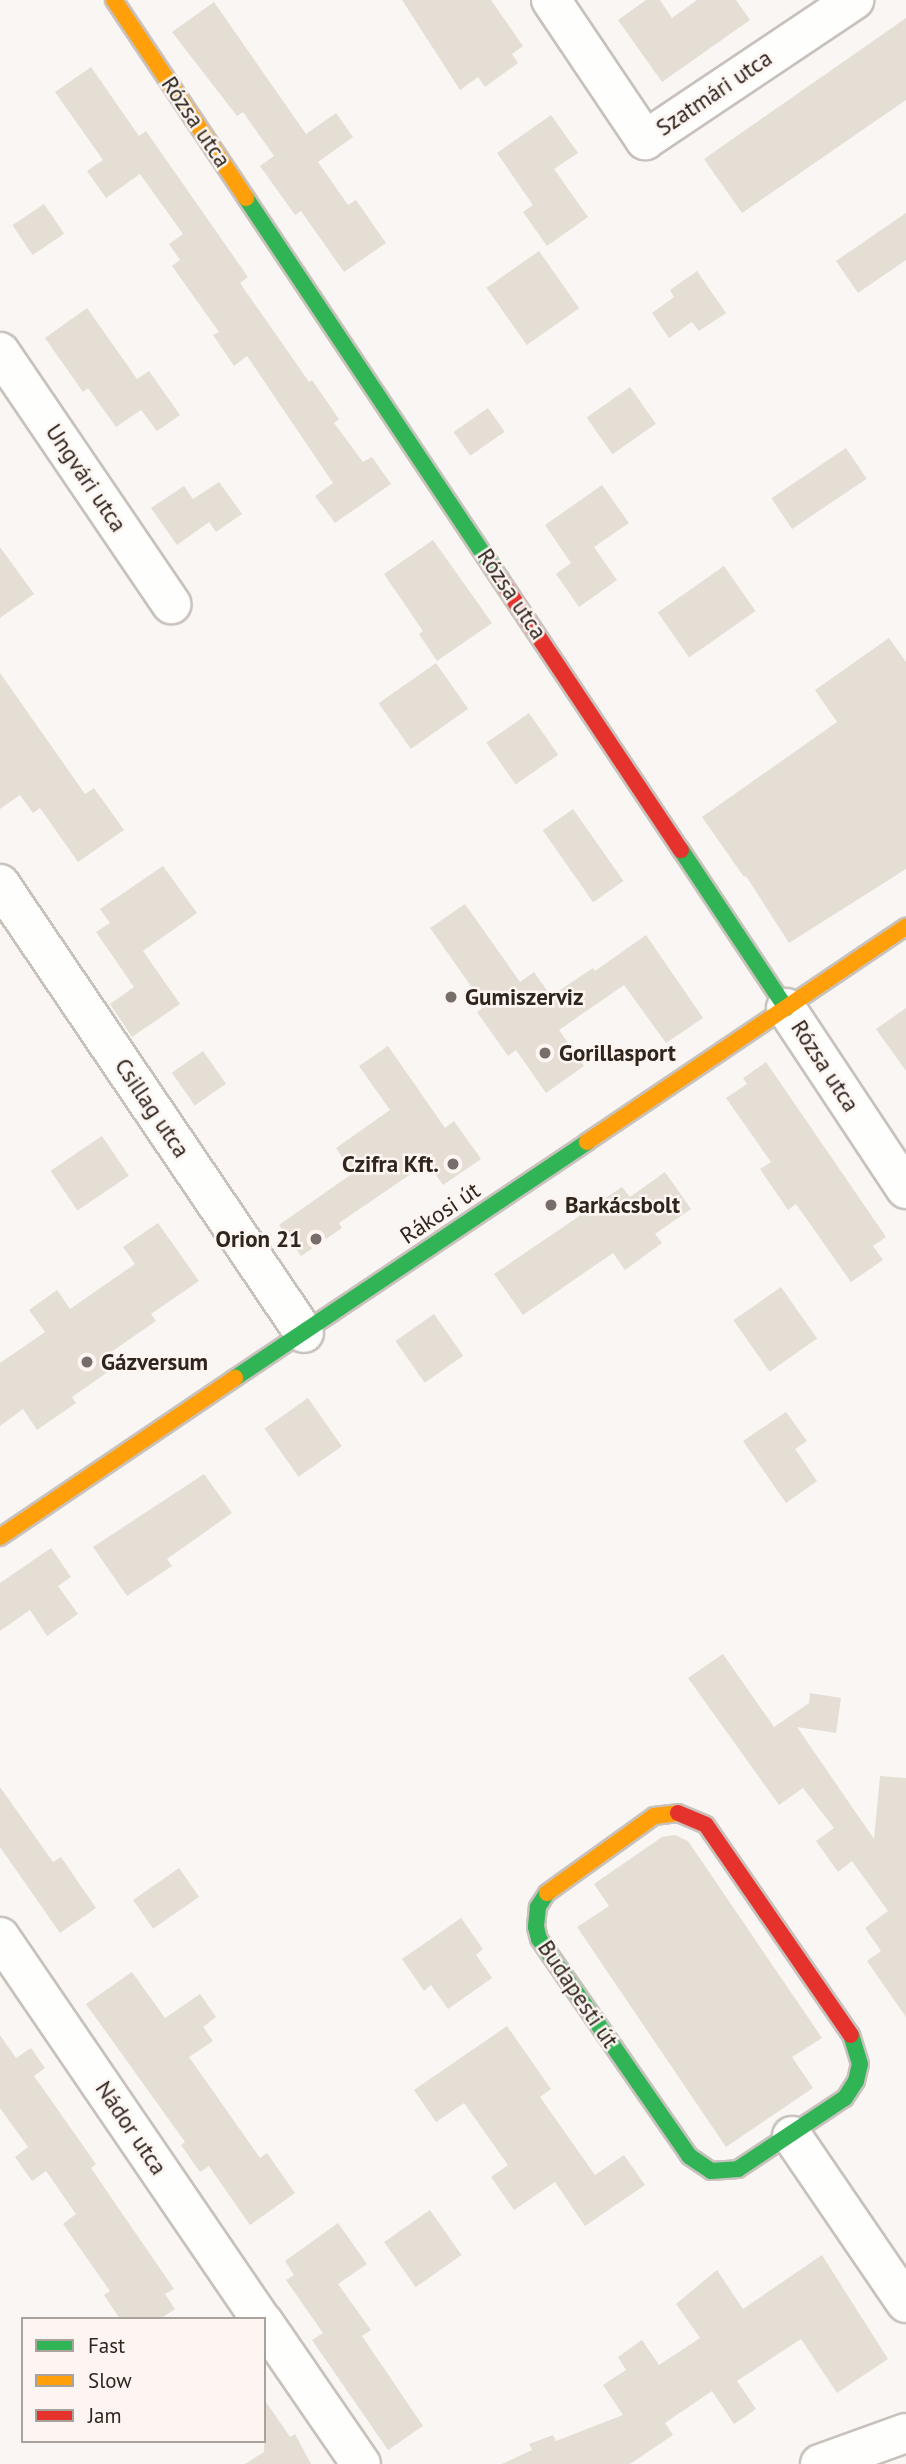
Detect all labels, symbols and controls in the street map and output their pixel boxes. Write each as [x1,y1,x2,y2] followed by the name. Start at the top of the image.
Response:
[651,44,777,142] street label: Szatmári utca
[156,71,236,173] street label: Rózsa utca
[40,419,132,537] street label: Ungvári utca
[472,543,552,645] street label: Rózsa utca
[465,983,584,1011] place label: Gumiszerviz
[443,989,459,1005] marker: Gumiszerviz
[785,1015,865,1117] street label: Rózsa utca
[559,1039,676,1067] place label: Gorillasport
[537,1045,553,1061] marker: Gorillasport
[109,1053,195,1163] street label: Csillag utca
[342,1150,439,1178] place label: Czifra Kft.
[445,1156,461,1172] marker: Czifra Kft.
[395,1176,485,1250] street label: Rákosi út
[565,1191,680,1219] place label: Barkácsbolt
[543,1197,559,1213] marker: Barkácsbolt
[216,1225,302,1253] place label: Orion 21
[308,1231,324,1247] marker: Orion 21
[101,1348,208,1376] place label: Gázversum
[79,1354,95,1370] marker: Gázversum
[532,1935,624,2053] street label: Budapesti út
[90,2076,172,2180] street label: Nádor utca
[21,2317,266,2443] legend
[88,2332,125,2359] text: Fast
[88,2367,132,2394] text: Slow
[88,2402,122,2429] text: Jam

